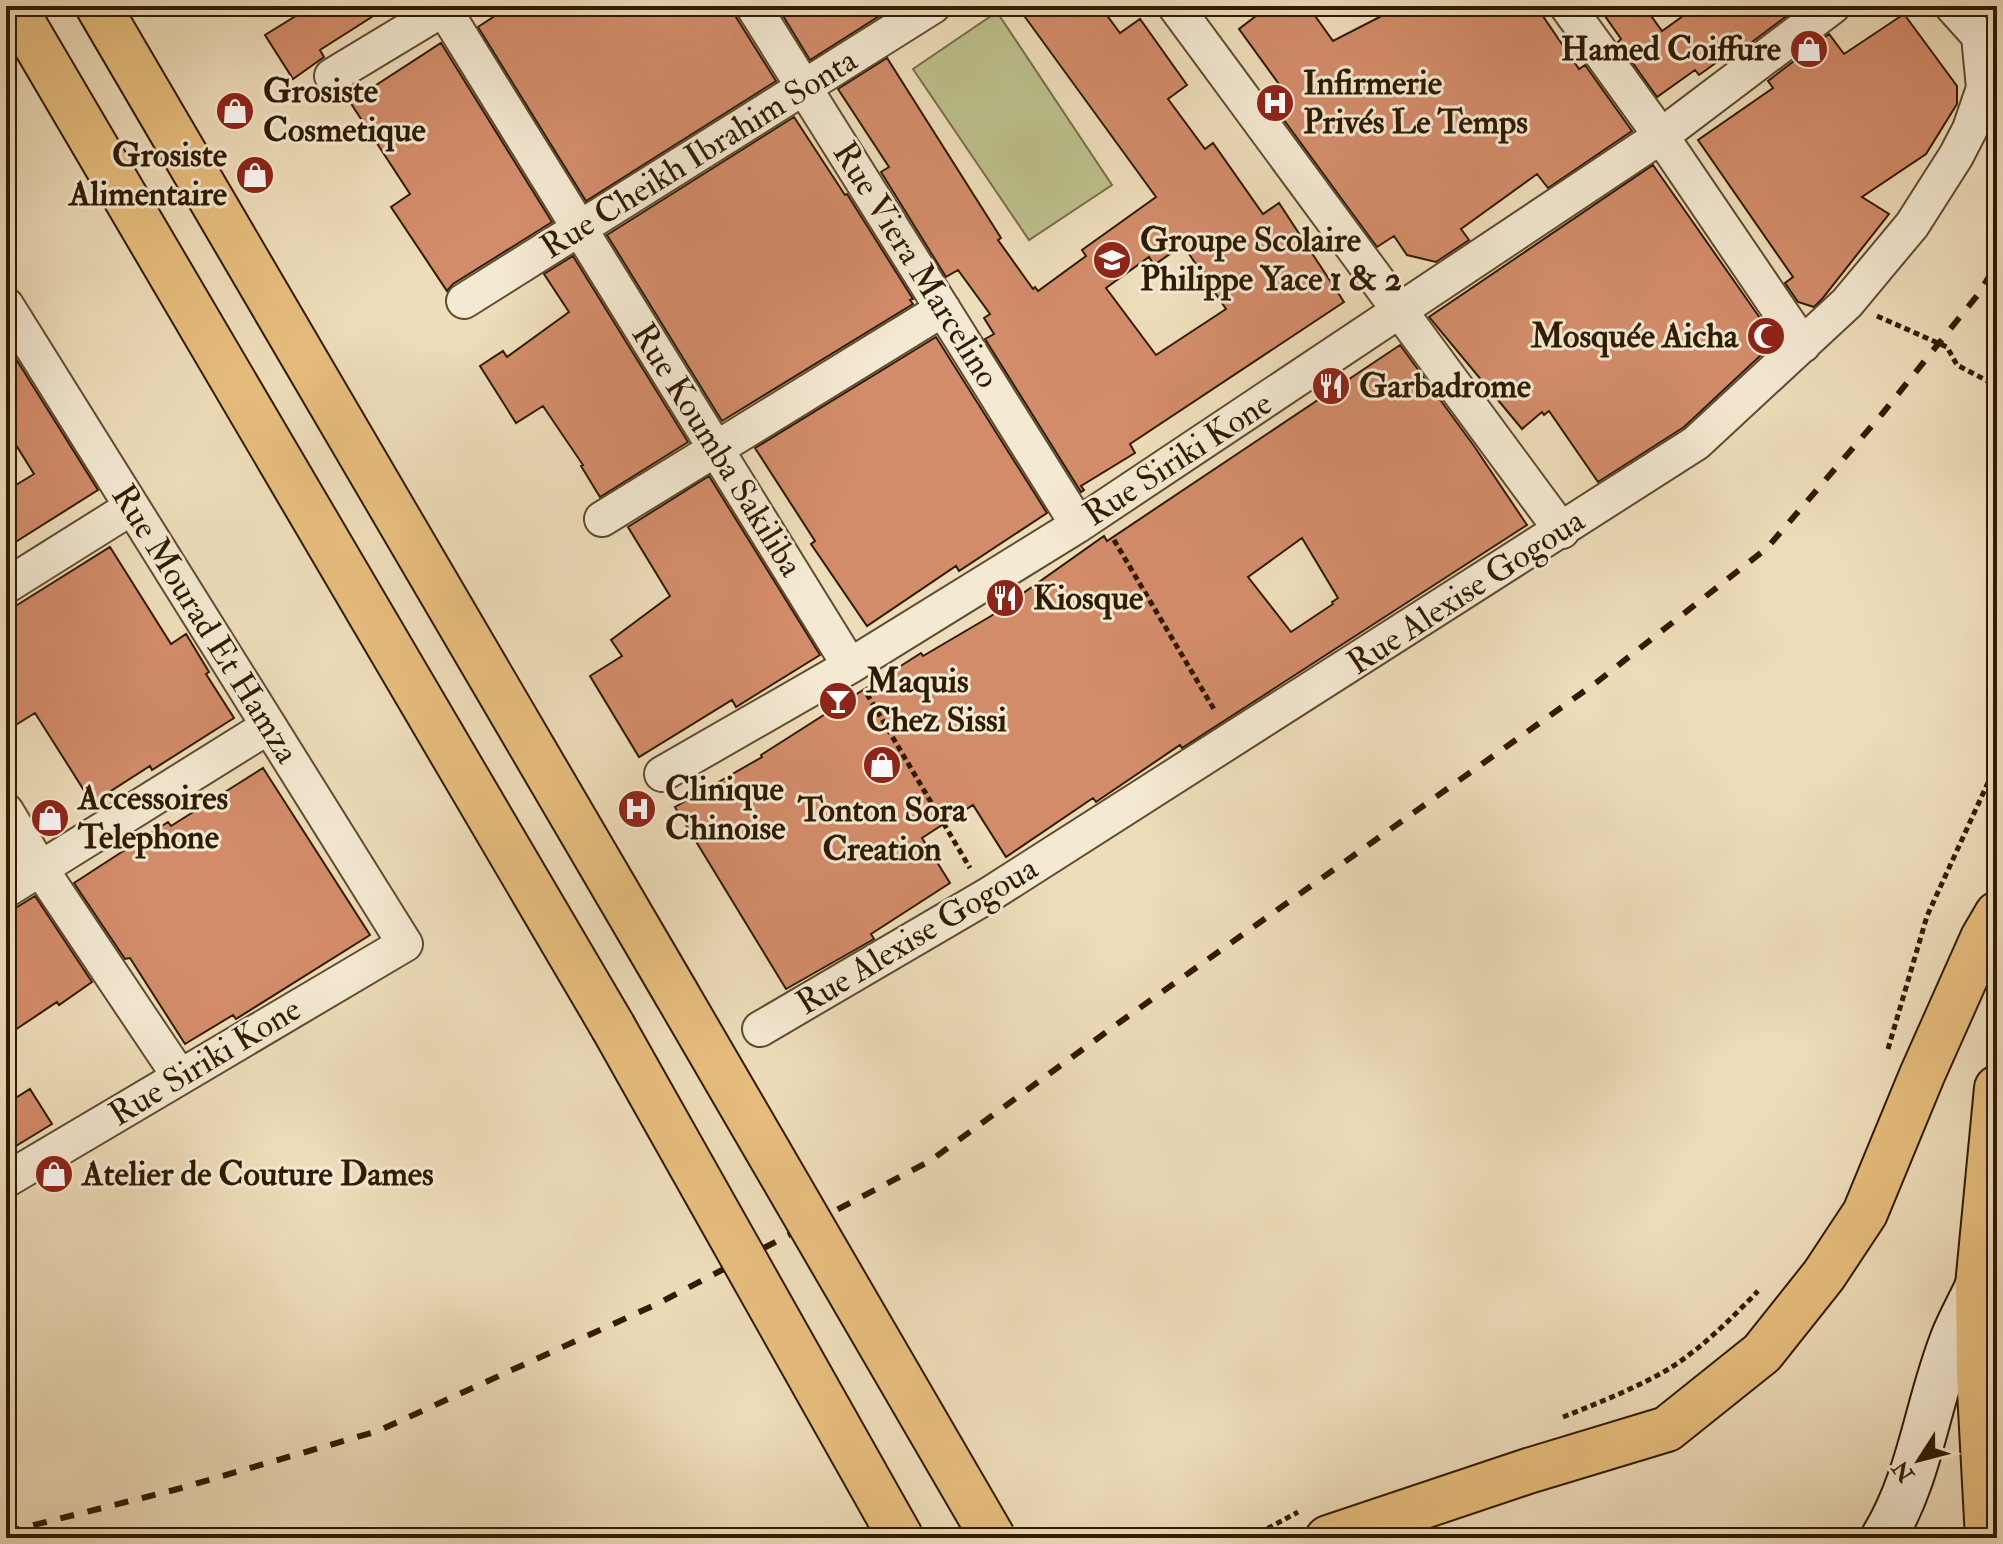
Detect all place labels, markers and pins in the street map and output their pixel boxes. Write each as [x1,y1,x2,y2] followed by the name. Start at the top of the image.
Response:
[1561,28,1782,71] place label: Hamed Coiffure
[1788,28,1830,70] shop icon: Hamed Coiffure
[1303,62,1528,144] place label: Infirmerie Privés Le Temps
[263,70,427,152] place label: Grosiste Cosmetique
[1254,82,1296,124] hospital icon: Infirmerie Privés Le Temps
[214,90,256,132] shop icon: Grosiste Cosmetique
[67,134,228,216] place label: Grosiste Alimentaire
[234,154,276,196] shop icon: Grosiste Alimentaire
[1140,219,1402,301] place label: Groupe Scolaire Philippe Yace 1 & 2
[1091,239,1133,281] school or university icon: Groupe Scolaire Philippe Yace 1 & 2
[1530,315,1739,358] place label: Mosquée Aicha
[1745,315,1787,357] mosque icon: Mosquée Aicha
[1310,365,1352,407] restaurant icon: Garbadrome
[1359,365,1532,408] place label: Garbadrome
[984,577,1026,619] restaurant icon: Kiosque
[1033,577,1144,620] place label: Kiosque
[865,660,1007,742] place label: Maquis Chez Sissi
[817,680,859,722] bar icon: Maquis Chez Sissi
[861,744,903,786] shop icon: Tonton Sora Creation
[665,768,786,850] place label: Clinique Chinoise
[76,777,229,859] place label: Accessoires Telephone
[616,788,658,830] hospital icon: Clinique Chinoise
[797,789,967,871] place label: Tonton Sora Creation
[29,797,71,839] shop icon: Accessoires Telephone
[33,1153,75,1195] shop icon: Atelier de Couture Dames
[80,1153,434,1196] place label: Atelier de Couture Dames

